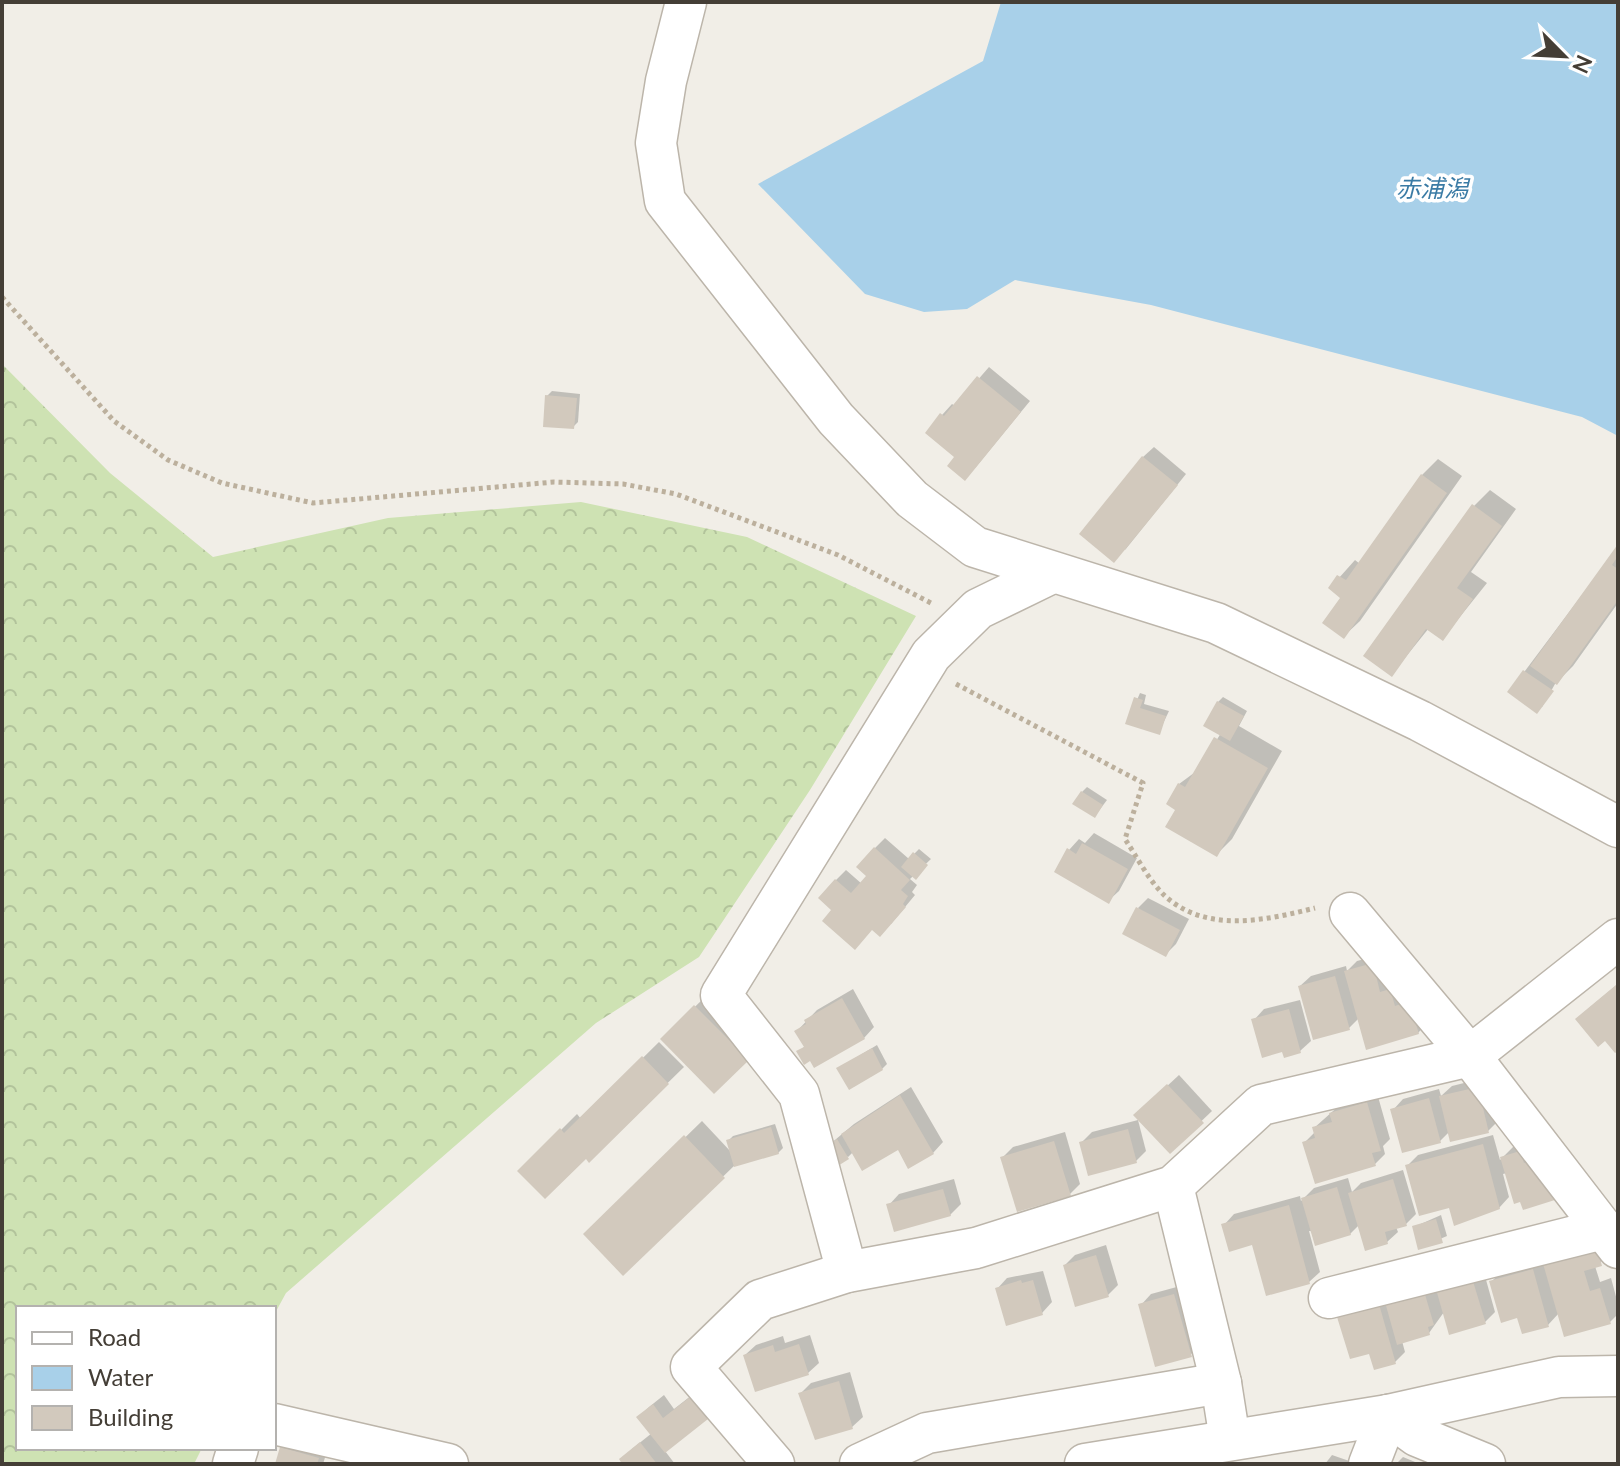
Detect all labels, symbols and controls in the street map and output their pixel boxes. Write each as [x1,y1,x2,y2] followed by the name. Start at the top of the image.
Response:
[1524,16,1604,96] north arrow
[1567,51,1599,78] text: N
[1396,173,1471,202] water label: 赤浦潟
[16,1306,276,1450] legend
[88,1322,141,1351] text: Road
[88,1362,153,1391] text: Water
[88,1402,173,1431] text: Building

